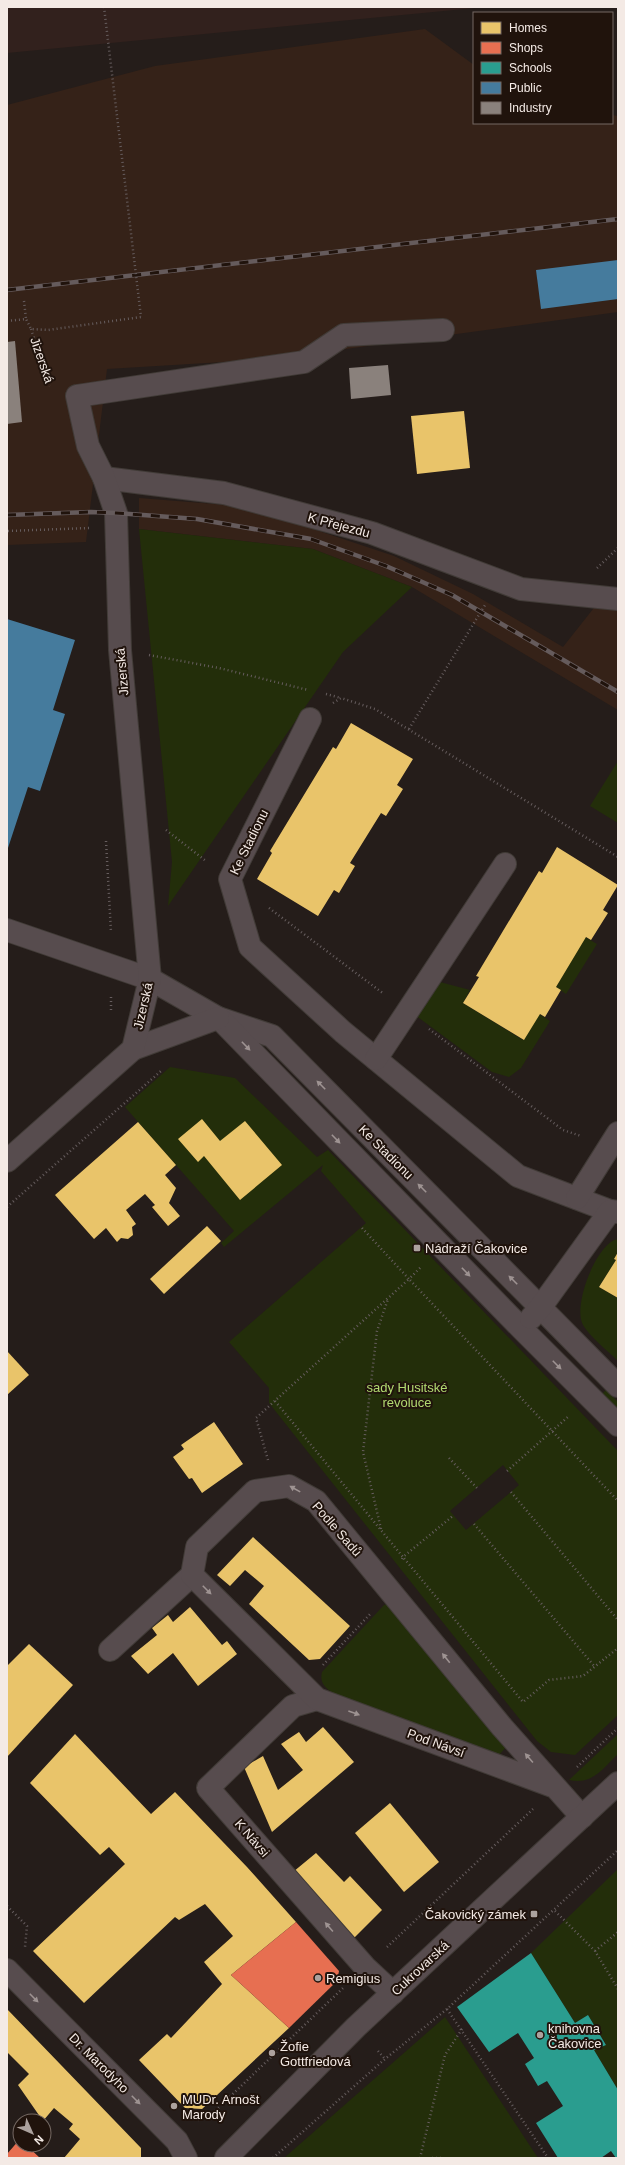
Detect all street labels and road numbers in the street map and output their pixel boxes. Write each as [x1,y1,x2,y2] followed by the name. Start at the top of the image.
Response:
[27,335,57,386] street label: Jizerská
[306,510,372,540] street label: K Přejezdu
[112,647,132,696] street label: Jizerská
[227,807,271,877] street label: Ke Stadionu
[130,980,156,1031] street label: Jizerská
[356,1122,416,1182] street label: Ke Stadionu
[309,1499,365,1559] street label: Podle Sadů
[405,1726,467,1760] street label: Pod Návsí
[232,1816,272,1860] street label: K Návsi
[388,1937,452,1998] street label: Cukrovarská
[66,2030,132,2096] street label: Dr. Marodyho

